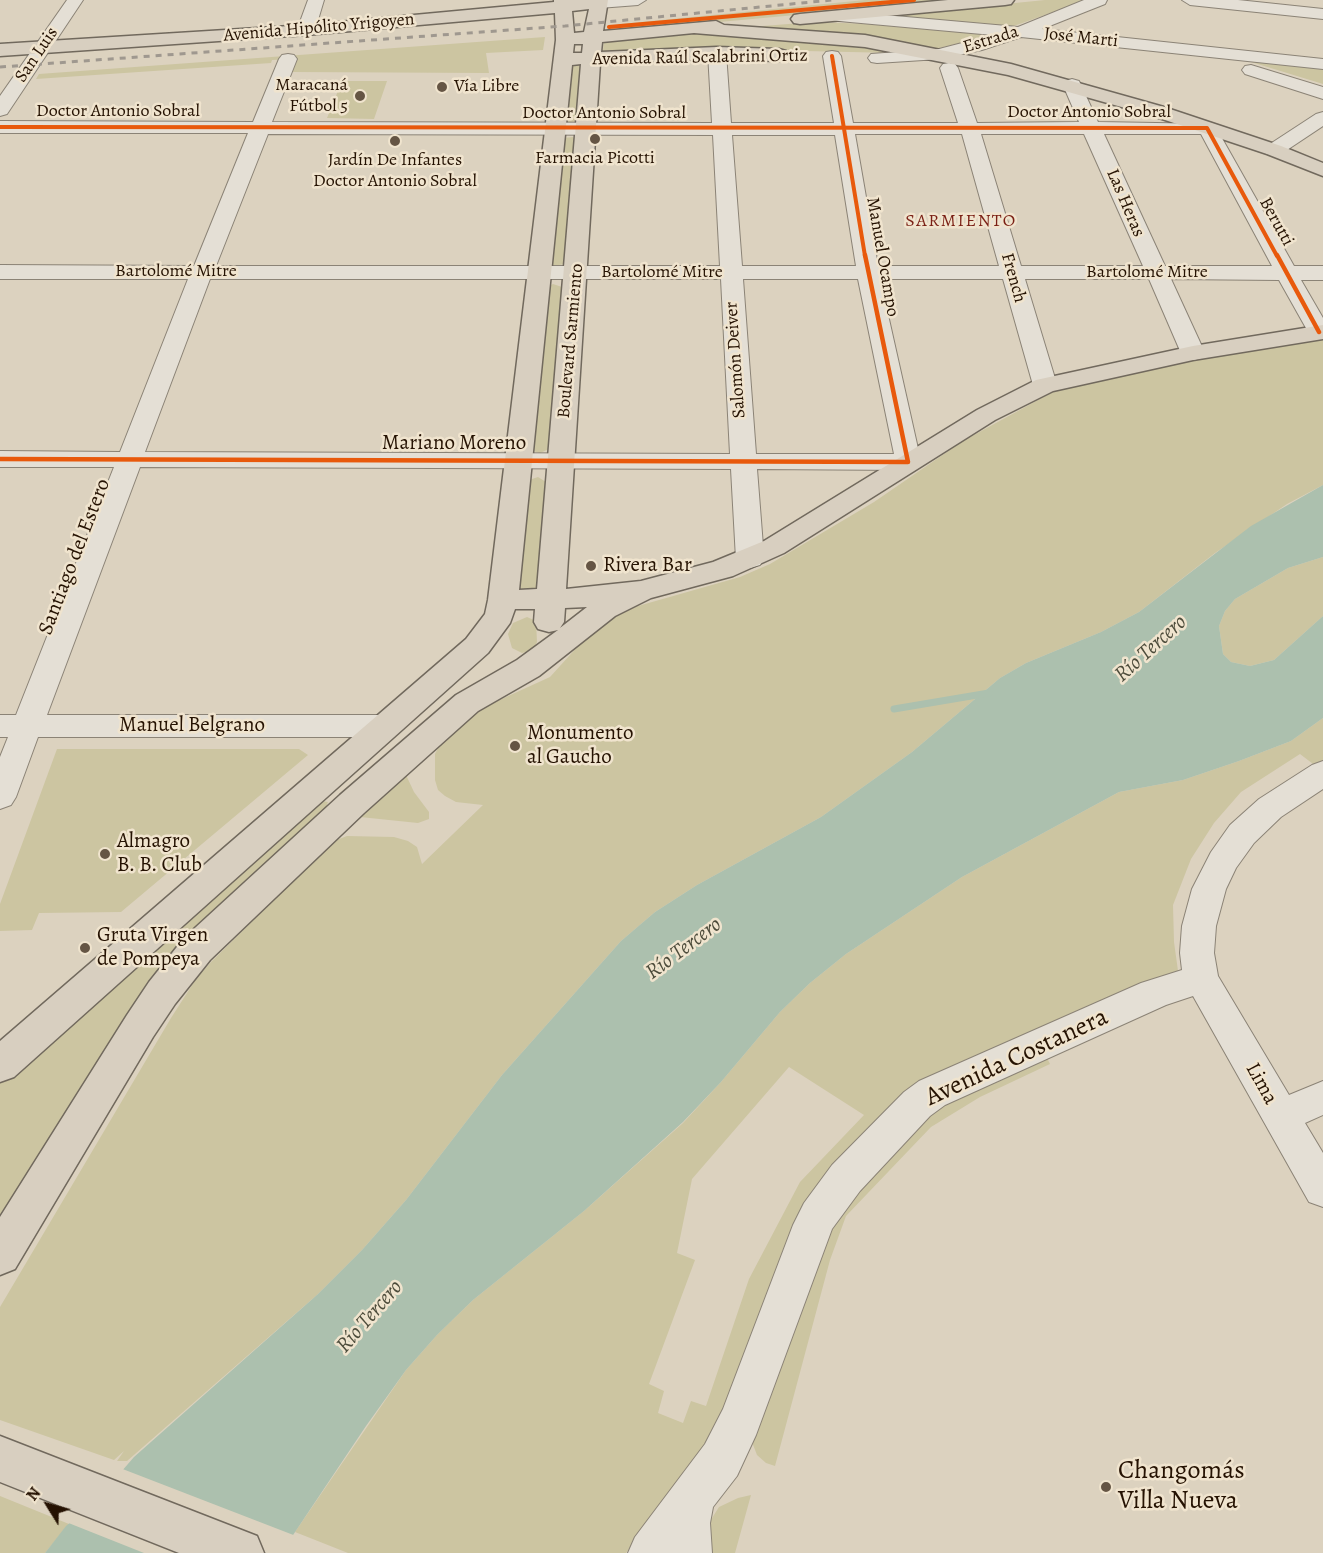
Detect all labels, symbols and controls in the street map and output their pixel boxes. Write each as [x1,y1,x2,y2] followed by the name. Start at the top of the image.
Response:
[223,9,415,47] street label: Avenida Hipólito Yrigoyen
[961,21,1021,59] street label: Estrada
[11,23,63,87] street label: San Luis
[1043,23,1119,53] street label: José Marti
[592,45,808,71] street label: Avenida Raúl Scalabrini Ortiz
[275,75,348,118] place label: Maracaná Fútbol 5
[454,76,519,98] place label: Vía Libre
[435,80,449,94] marker: Vía Libre
[353,89,367,103] marker: Maracaná Fútbol 5
[36,101,200,123] street label: Doctor Antonio Sobral
[1007,102,1171,124] street label: Doctor Antonio Sobral
[522,103,686,125] street label: Doctor Antonio Sobral
[588,132,602,146] marker: Farmacia Picotti
[388,134,402,148] marker: Jardín De Infantes Doctor Antonio Sobral
[535,148,655,170] place label: Farmacia Picotti
[313,150,477,192] place label: Jardín De Infantes Doctor Antonio Sobral
[1101,166,1149,240] street label: Las Heras
[1254,194,1298,250] street label: Berutti
[861,196,903,318] street label: Manuel Ocampo
[905,211,1017,233] district label: SARMIENTO
[996,251,1030,305] street label: French
[115,261,237,283] street label: Bartolomé Mitre
[601,262,723,284] street label: Bartolomé Mitre
[1086,262,1208,284] street label: Bartolomé Mitre
[553,263,589,419] street label: Boulevard Sarmiento
[721,301,751,419] street label: Salomón Deiver
[382,431,526,457] street label: Mariano Moreno
[34,475,116,639] street label: Santiago del Estero
[603,553,692,579] place label: Rivera Bar
[584,559,598,573] marker: Rivera Bar
[1109,610,1193,688] water label: Río Tercero
[119,713,265,739] street label: Manuel Belgrano
[527,721,633,771] place label: Monumento al Gaucho
[508,739,522,753] marker: Monumento al Gaucho
[117,829,202,879] place label: Almagro B. B. Club
[98,847,112,861] marker: Almagro B. B. Club
[641,912,727,986] water label: Río Tercero
[97,923,208,973] place label: Gruta Virgen de Pompeya
[78,941,92,955] marker: Gruta Virgen de Pompeya
[921,1002,1113,1114] street label: Avenida Costanera
[1239,1059,1283,1109] street label: Lima
[331,1275,409,1359] water label: Río Tercero
[1118,1456,1245,1518] place label: Changomás Villa Nueva
[18,1475,78,1535] north arrow
[1099,1480,1113,1494] marker: Changomás Villa Nueva
[21,1483,46,1505] text: N

